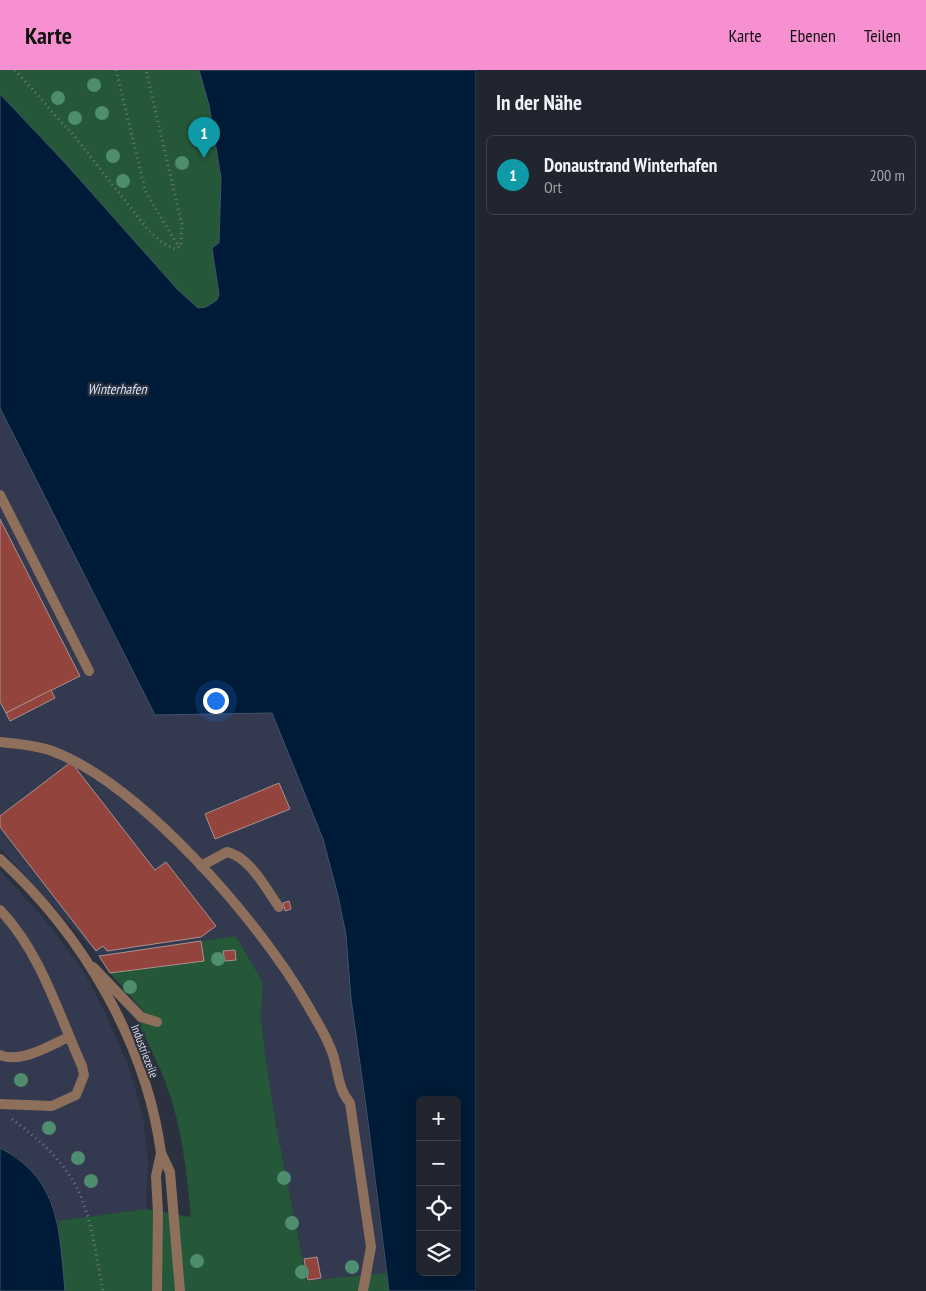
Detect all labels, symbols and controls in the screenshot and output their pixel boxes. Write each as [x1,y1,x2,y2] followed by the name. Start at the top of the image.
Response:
[25,20,72,51] text: Karte
[728,24,762,47] text: Karte
[790,24,836,47] text: Ebenen
[864,24,901,47] text: Teilen
[496,89,582,116] text: In der Nähe
[188,117,220,158] pin: 1
[544,153,717,177] text: Donaustrand Winterhafen
[509,165,517,185] text: 1
[870,165,905,185] text: 200 m
[544,177,562,197] text: Ort
[87,380,147,398] water label: Winterhafen
[203,688,229,714] your location
[128,1022,162,1080] street label: Industriezeile
[416,1096,461,1276] map controls
[416,1096,461,1141] button: +
[416,1141,461,1186] button: −
[416,1186,461,1231] button: locate
[416,1231,461,1276] button: layers

